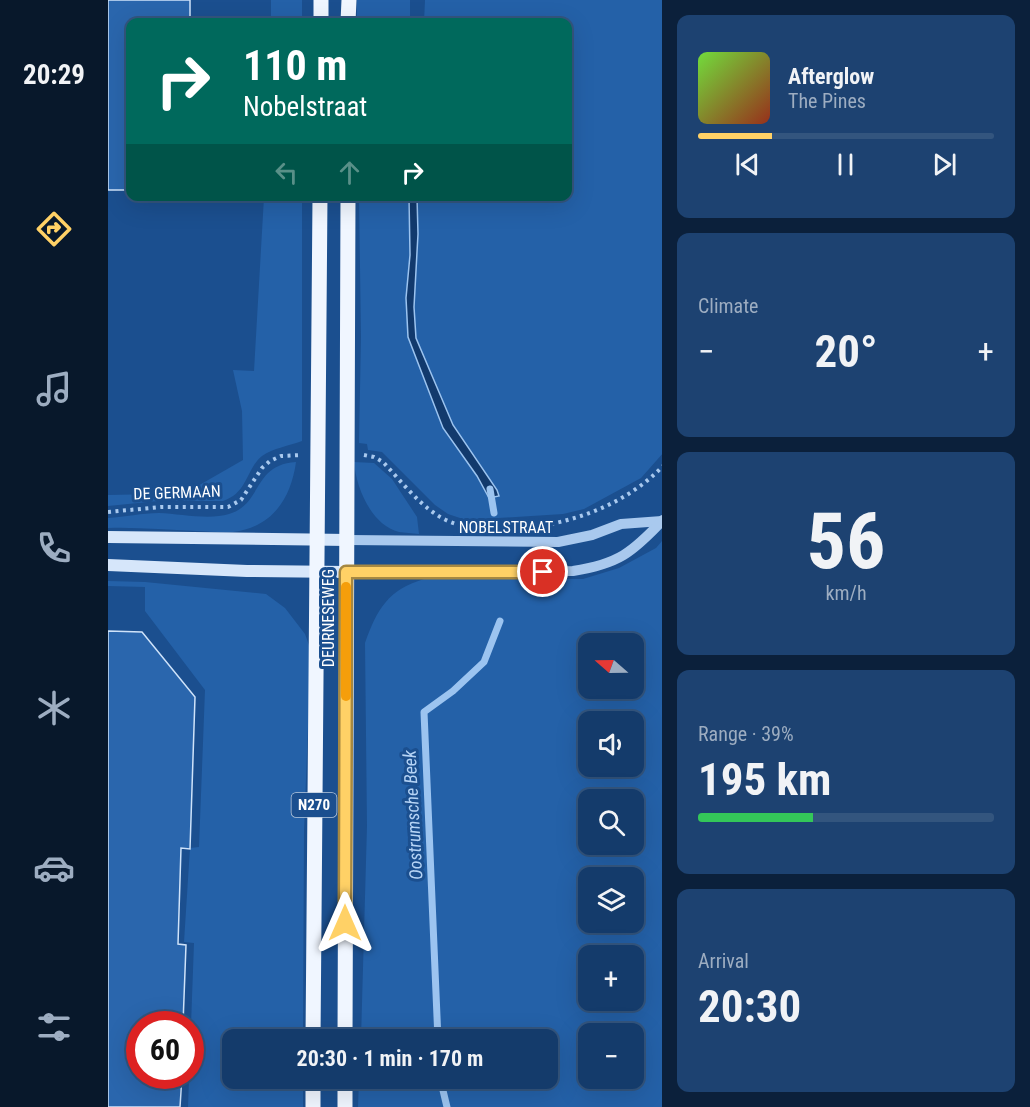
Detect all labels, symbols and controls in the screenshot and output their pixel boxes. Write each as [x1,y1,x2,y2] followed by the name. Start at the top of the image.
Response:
[243,41,348,90] text: 110 m
[144,42,222,120] icon: right
[23,59,85,91] text: 20:29
[788,64,874,89] text: Afterglow
[788,89,866,113] text: The Pines
[243,91,367,123] text: Nobelstraat
[731,148,764,181] icon: previous
[829,148,862,181] icon: pause
[928,148,961,181] icon: next
[270,156,303,189] icon: left
[333,156,366,189] icon: ahead
[396,156,429,189] icon: right
[33,208,75,250] icon: directions
[698,294,758,318] text: Climate
[815,325,878,378] text: 20°
[698,332,715,371] text: −
[978,332,994,371] text: +
[33,368,75,410] icon: music
[133,481,221,504] street label: DE GERMAAN
[807,496,885,587] text: 56
[459,518,553,537] street label: NOBELSTRAAT
[33,527,75,569] icon: phone
[517,546,568,597] pin
[526,555,559,588] icon: arrive
[319,569,338,667] street label: DEURNESEWEG
[825,581,867,605] text: km/h
[578,633,644,699] north arrow
[578,633,644,1089] map controls
[33,687,75,729] icon: climate
[578,711,644,777] button: sound
[698,722,794,746] text: Range · 39%
[399,749,426,880] water label: Oostrumsche Beek
[698,753,831,806] text: 195 km
[578,789,644,855] button: search
[292,793,336,817] road number: N270
[33,847,75,889] icon: car
[578,867,644,933] button: layers
[313,891,377,955] position arrow
[578,945,644,1011] button: +
[698,949,749,973] text: Arrival
[698,980,801,1033] text: 20:30
[33,1006,75,1048] icon: filters
[126,1011,204,1089] speed limit sign: 60
[578,1023,644,1089] button: −
[297,1046,483,1071] text: 20:30 · 1 min · 170 m

